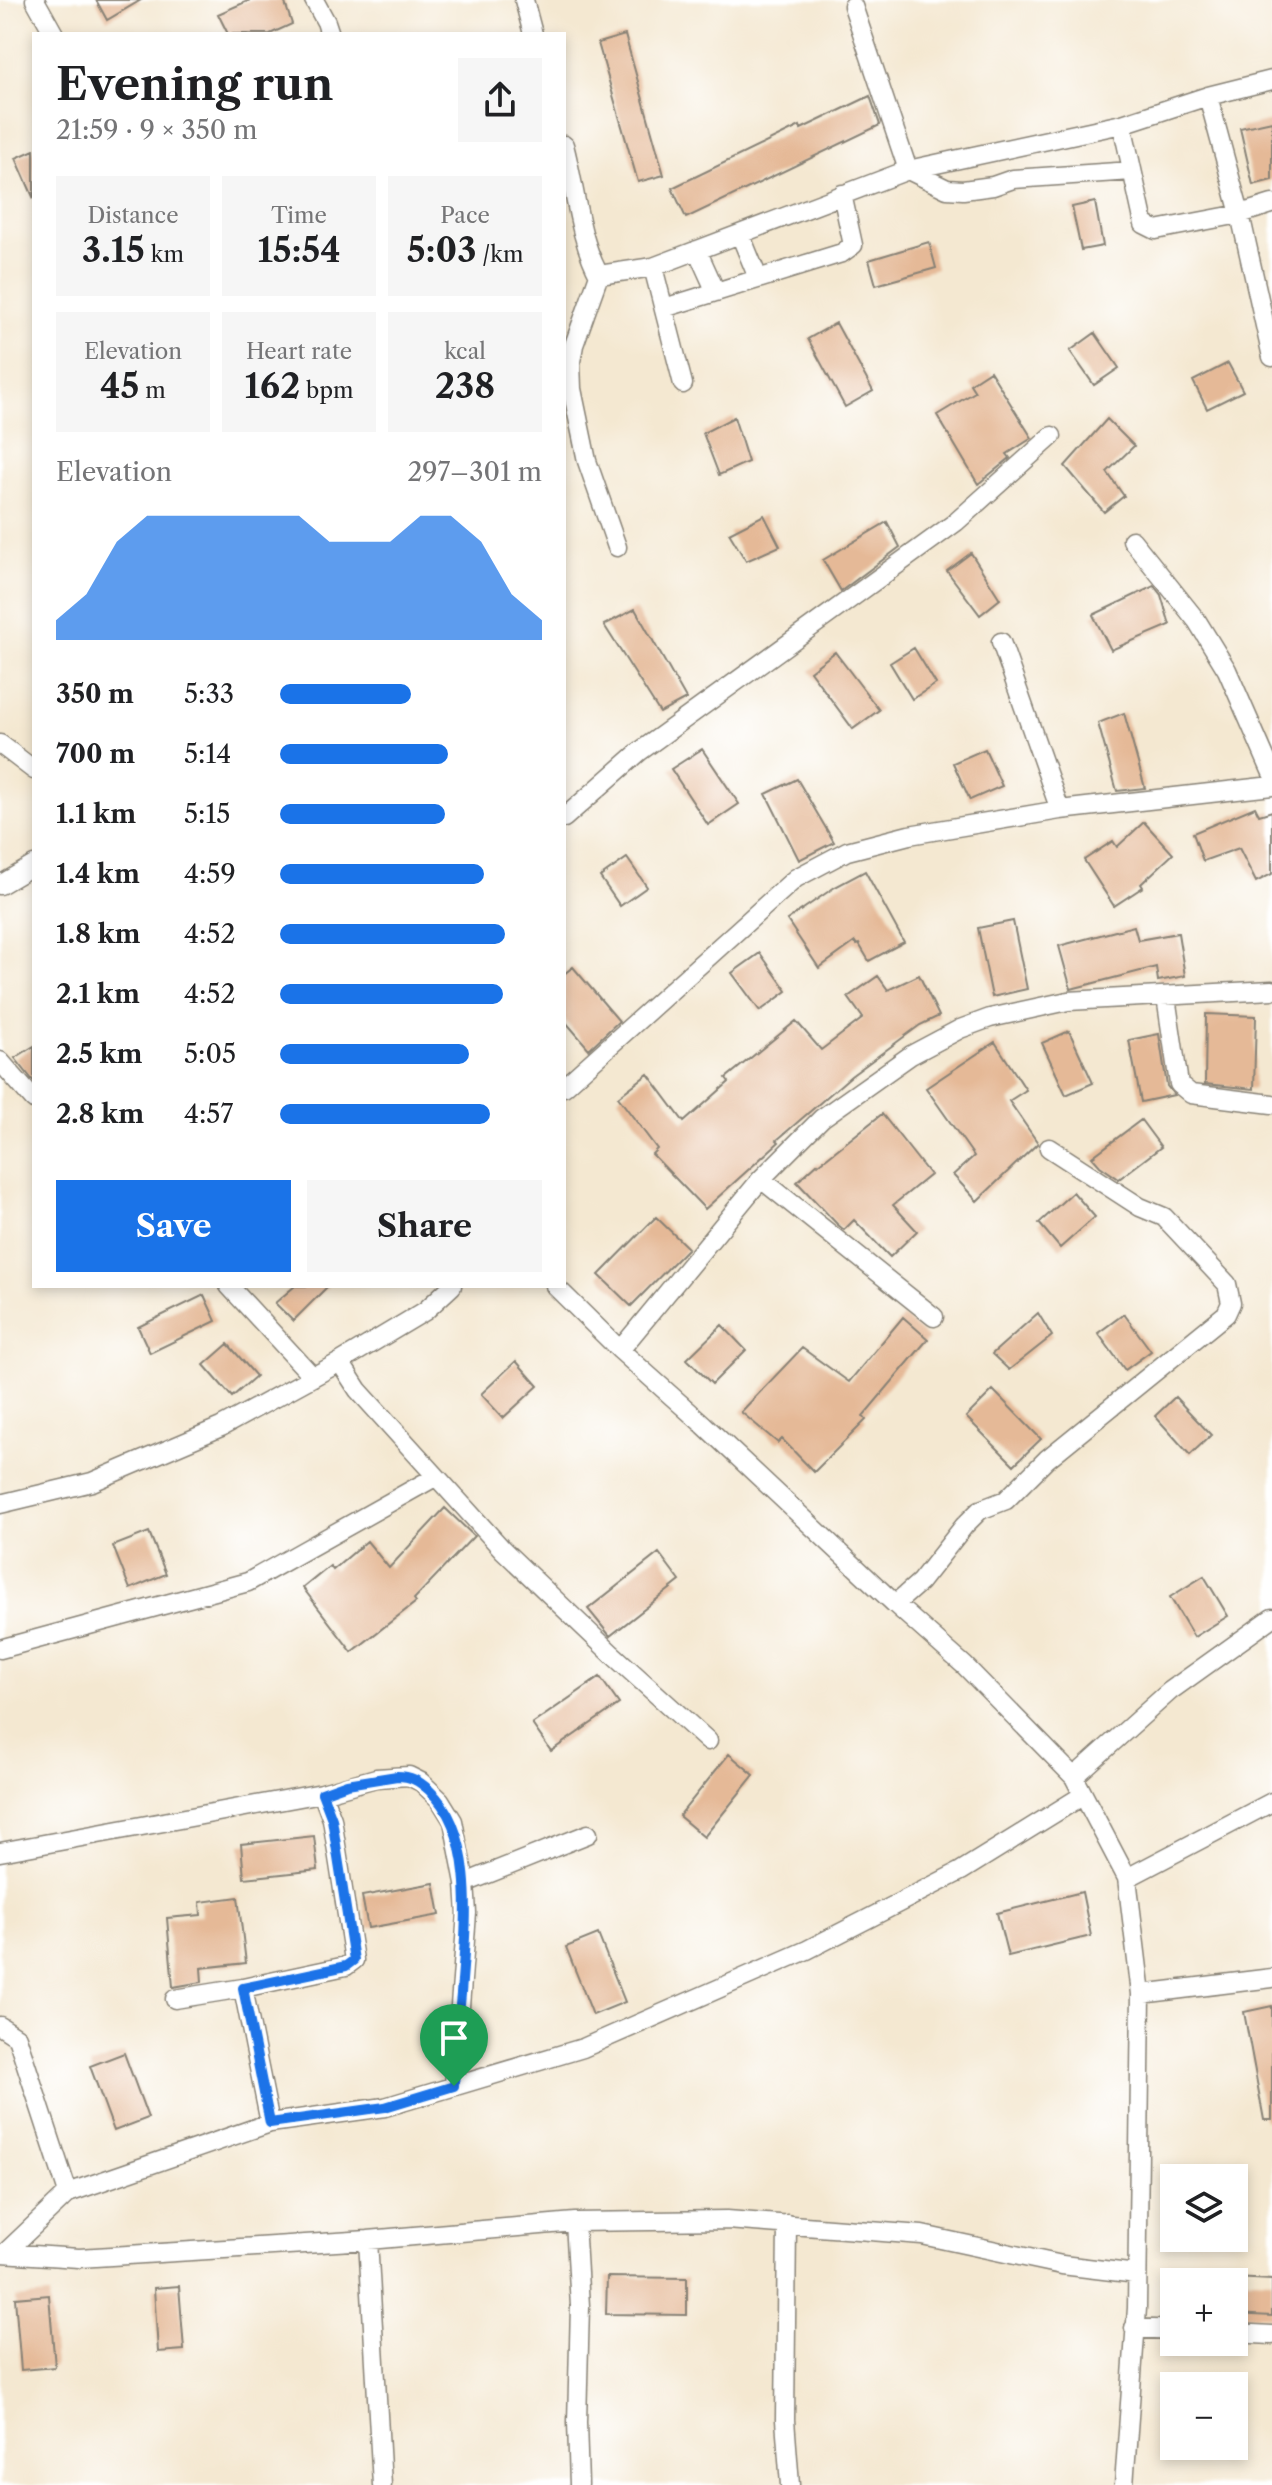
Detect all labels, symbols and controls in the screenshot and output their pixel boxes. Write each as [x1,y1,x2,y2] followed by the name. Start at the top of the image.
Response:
[56,57,333,111] text: Evening run
[458,58,542,142] button: share
[56,114,257,146] text: 21:59 · 9 × 350 m
[87,202,179,229] text: Distance
[271,202,327,229] text: Time
[440,202,490,229] text: Pace
[82,229,145,271] text: 3.15
[257,229,341,271] text: 15:54
[407,229,476,271] text: 5:03
[145,241,184,268] text: km
[476,241,523,268] text: /km
[84,338,182,365] text: Elevation
[246,338,352,365] text: Heart rate
[444,338,486,365] text: kcal
[100,365,139,407] text: 45
[245,365,300,407] text: 162
[435,365,495,407] text: 238
[139,377,166,404] text: m
[300,377,353,404] text: bpm
[56,456,172,488] text: Elevation
[407,456,542,488] text: 297–301 m
[56,678,134,710] text: 350 m
[184,678,234,710] text: 5:33
[56,738,135,770] text: 700 m
[184,738,231,770] text: 5:14
[56,798,136,830] text: 1.1 km
[184,798,230,830] text: 5:15
[56,858,140,890] text: 1.4 km
[184,858,236,890] text: 4:59
[56,918,140,950] text: 1.8 km
[184,918,235,950] text: 4:52
[56,978,140,1010] text: 2.1 km
[184,978,235,1010] text: 4:52
[56,1038,142,1070] text: 2.5 km
[184,1038,236,1070] text: 5:05
[56,1098,144,1130] text: 2.8 km
[184,1098,233,1130] text: 4:57
[56,1180,291,1272] button: Save
[307,1180,542,1272] button: Share
[420,2004,488,2086] pin
[432,2016,476,2060] icon: arrive
[1160,2164,1248,2460] map controls
[1160,2164,1248,2252] button: layers
[1160,2268,1248,2356] button: +
[1160,2372,1248,2460] button: −

